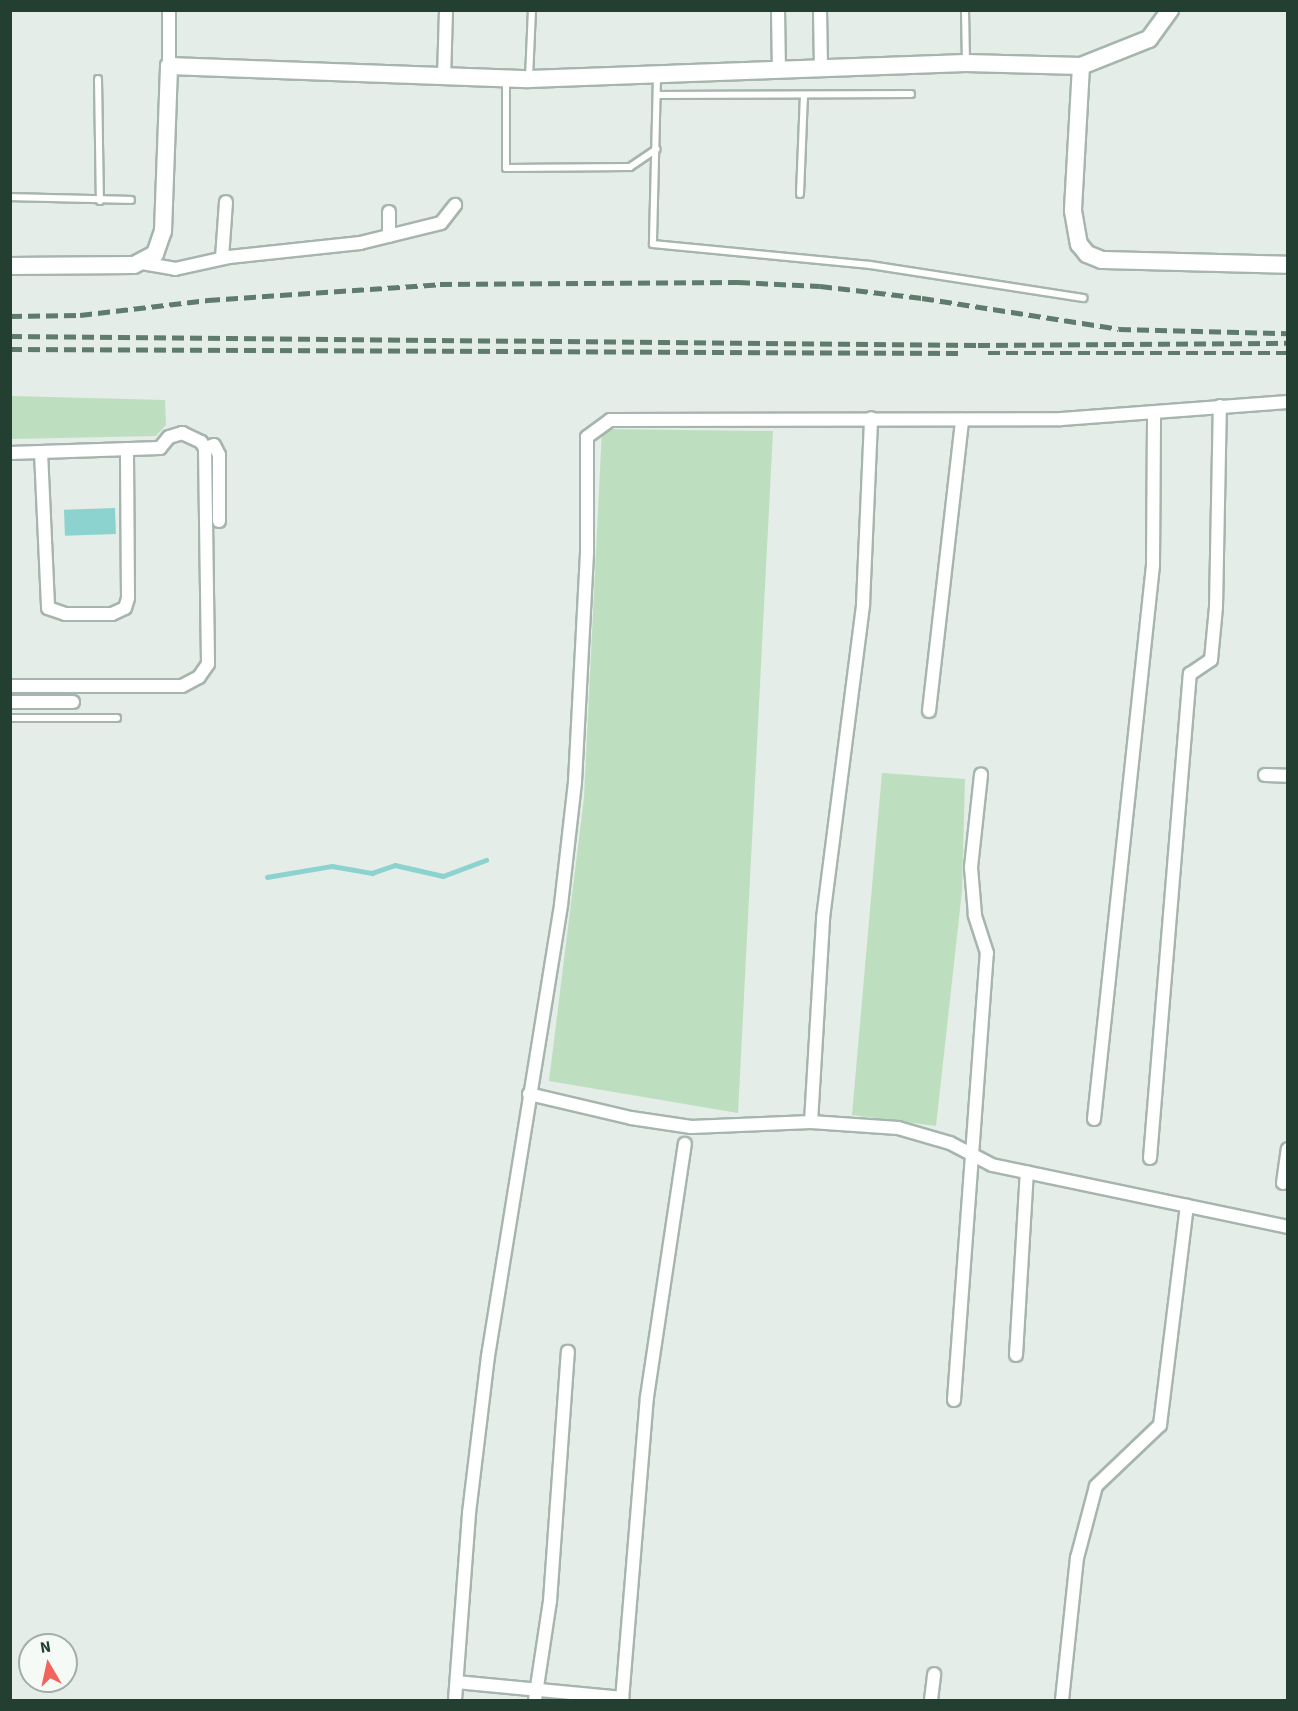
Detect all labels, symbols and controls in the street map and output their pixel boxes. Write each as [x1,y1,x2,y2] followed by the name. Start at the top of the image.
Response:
[18,1633,78,1693] north arrow
[39,1636,52,1659] text: N

